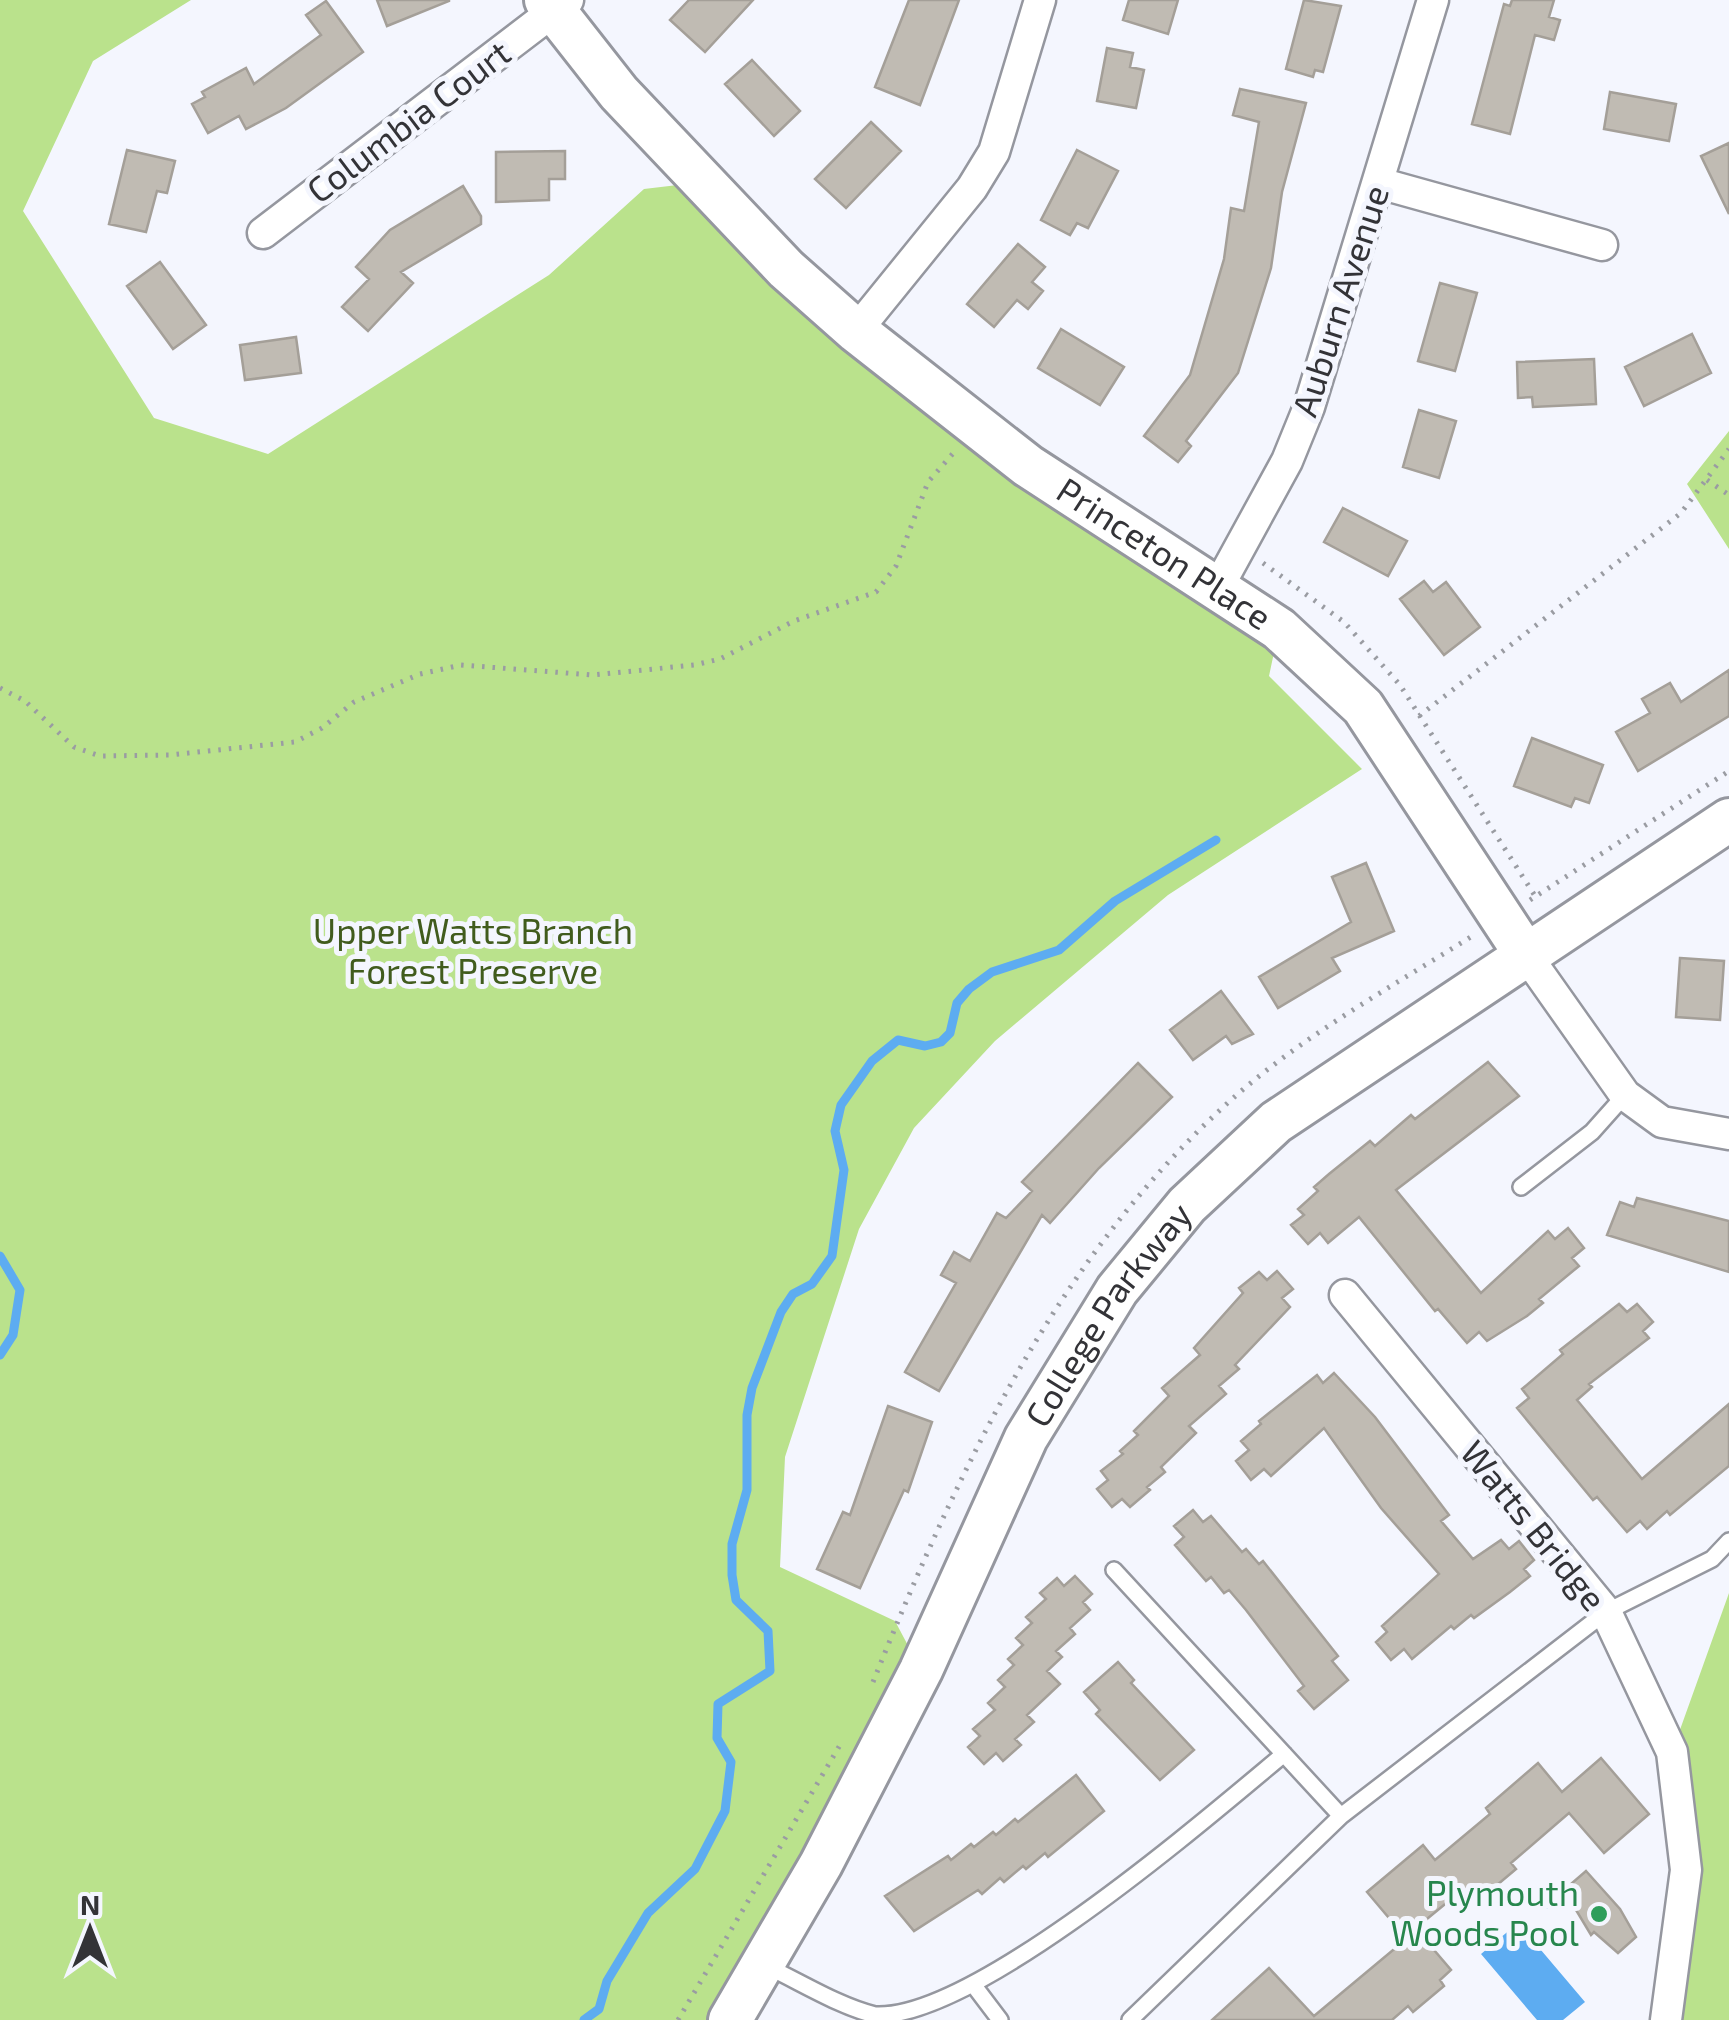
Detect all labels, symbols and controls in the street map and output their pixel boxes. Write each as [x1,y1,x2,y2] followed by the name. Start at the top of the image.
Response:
[298,30,518,210] street label: Columbia Court
[1282,180,1396,421] street label: Auburn Avenue
[1050,468,1280,637] street label: Princeton Place
[313,909,633,991] park label: Upper Watts Branch Forest Preserve
[1015,1193,1199,1434] street label: College Parkway
[1453,1431,1616,1618] street label: Watts Bridge
[1390,1871,1580,1953] place label: Plymouth Woods Pool
[40,1880,140,1980] north arrow
[80,1887,100,1921] text: N
[1588,1903,1610,1925] marker: Plymouth Woods Pool

